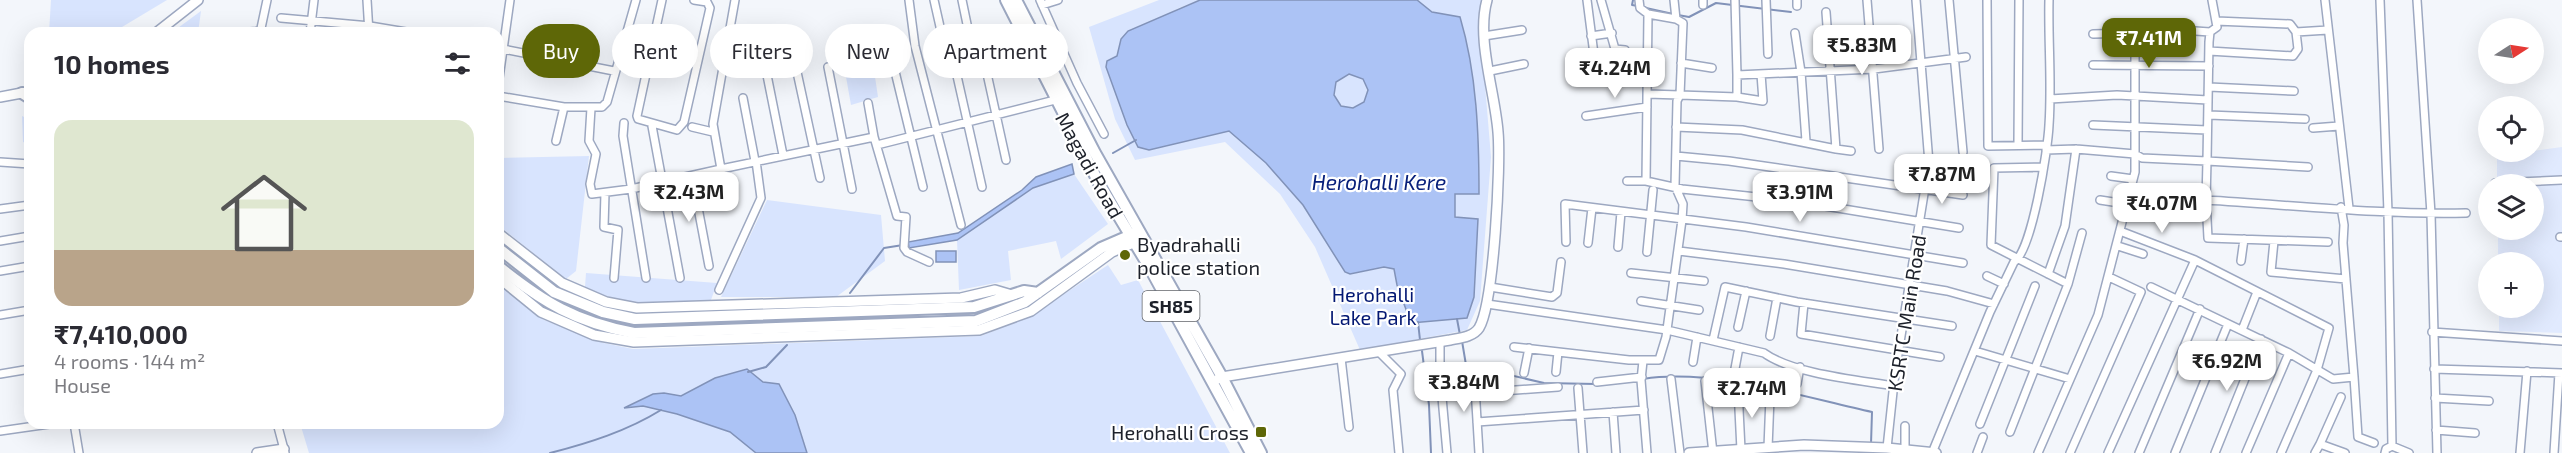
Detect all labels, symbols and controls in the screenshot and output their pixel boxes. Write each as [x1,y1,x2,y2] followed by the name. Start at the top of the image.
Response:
[2100,18,2198,69] pin: ₹7.41M
[2478,18,2544,84] north arrow
[2478,18,2544,318] map controls
[522,24,600,78] chip: Buy
[612,24,698,78] chip: Rent
[710,24,813,78] chip: Filters
[825,24,911,78] chip: New
[923,24,1068,78] chip: Apartment
[1813,25,1911,76] pin: ₹5.83M
[2116,25,2182,49] text: ₹7.41M
[1827,32,1897,56] text: ₹5.83M
[441,47,474,80] icon: filters
[54,48,170,79] text: 10 homes
[1566,48,1664,99] pin: ₹4.24M
[1579,55,1651,79] text: ₹4.24M
[2478,96,2544,162] button: locate
[1051,108,1129,222] street label: Magadi Road
[1893,154,1991,205] pin: ₹7.87M
[210,159,318,267] icon: home
[1908,161,1976,185] text: ₹7.87M
[1312,169,1446,194] water label: Herohalli Kere
[640,172,738,223] pin: ₹2.43M
[1751,172,1849,223] pin: ₹3.91M
[2478,174,2544,240] button: layers
[654,179,724,203] text: ₹2.43M
[1767,179,1833,203] text: ₹3.91M
[2113,183,2211,234] pin: ₹4.07M
[2127,190,2197,214] text: ₹4.07M
[1137,232,1260,279] place label: Byadrahalli police station
[1882,233,1930,393] street label: KSRTC Main Road
[1118,248,1132,262] marker: Byadrahalli police station
[2478,252,2544,318] button: +
[1329,282,1417,329] park label: Herohalli Lake Park
[1142,291,1200,321] road number: SH85
[54,318,188,349] text: ₹7,410,000
[2178,341,2276,392] pin: ₹6.92M
[2192,348,2262,372] text: ₹6.92M
[54,349,205,373] text: 4 rooms · 144 m²
[1415,362,1513,413] pin: ₹3.84M
[1703,368,1801,419] pin: ₹2.74M
[1428,369,1500,393] text: ₹3.84M
[54,373,111,397] text: House
[1717,375,1787,399] text: ₹2.74M
[1111,420,1249,444] place label: Herohalli Cross
[1254,425,1268,439] marker: Herohalli Cross

